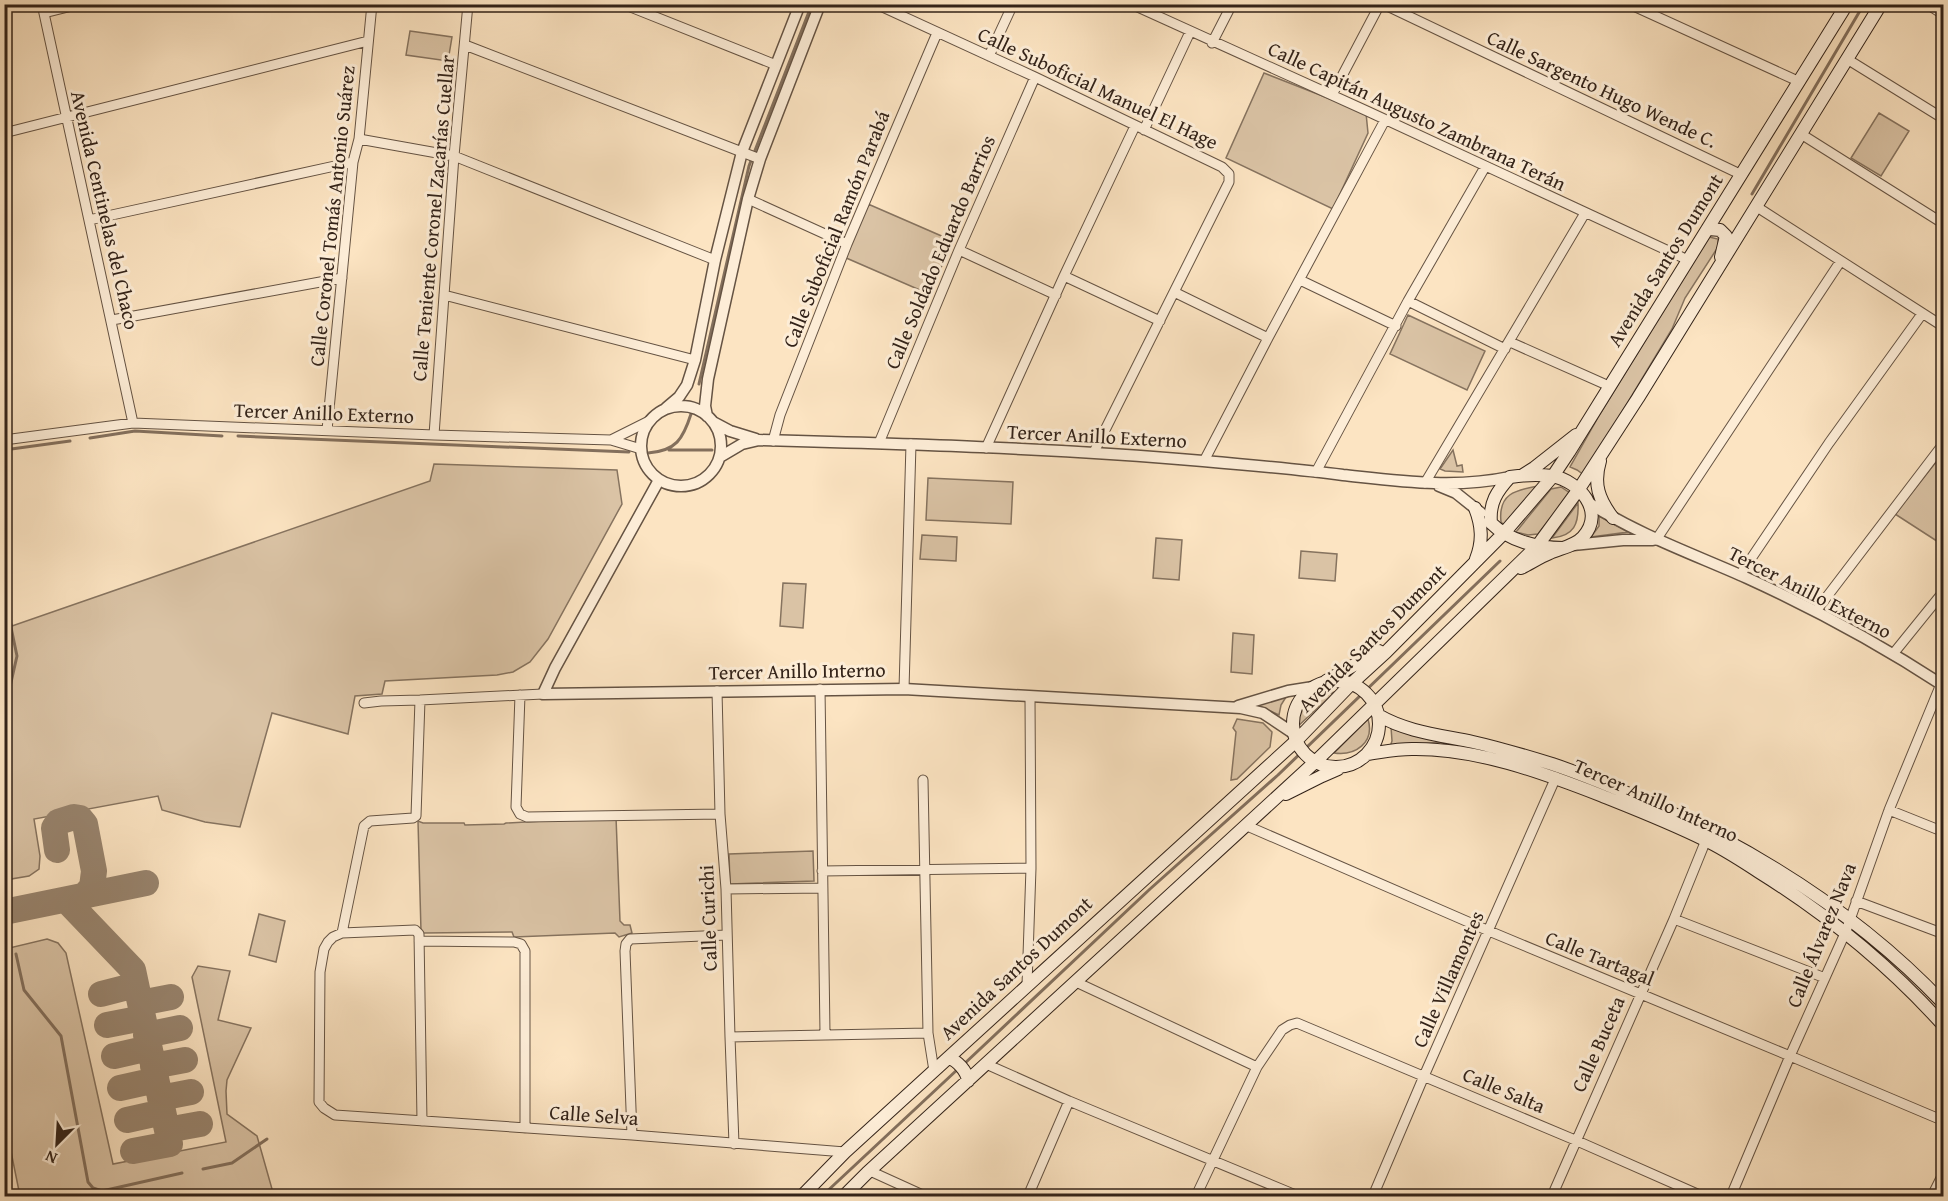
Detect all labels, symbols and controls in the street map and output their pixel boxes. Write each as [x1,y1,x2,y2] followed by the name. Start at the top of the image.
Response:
[973,19,1223,156] street label: Calle Suboficial Manuel El Hage
[1482,22,1722,155] street label: Calle Sargento Hugo Wende C.
[1264,34,1571,197] street label: Calle Capitán Augusto Zambrana Terán
[404,54,461,382] street label: Calle Teniente Coronel Zacarías Cuellar
[301,64,362,368] street label: Calle Coronel Tomás Antonio Suárez
[64,88,147,332] street label: Avenida Centinelas del Chaco
[775,106,897,352] street label: Calle Suboficial Ramón Parabá
[877,130,1002,373] street label: Calle Soldado Eduardo Barrios
[1599,168,1730,352] street label: Avenida Santos Dumont
[234,395,414,430] street label: Tercer Anillo Externo
[1006,416,1188,455] street label: Tercer Anillo Externo
[1723,538,1897,645] street label: Tercer Anillo Externo
[1291,557,1452,718] street label: Avenida Santos Dumont
[708,654,886,687] street label: Tercer Anillo Interno
[1569,750,1743,849] street label: Tercer Anillo Interno
[1778,858,1863,1012] street label: Calle Álvarez Nava
[691,864,724,972] street label: Calle Curichi
[933,889,1098,1046] street label: Avenida Santos Dumont
[1404,906,1491,1052] street label: Calle Villamontes
[1541,923,1659,993] street label: Calle Tartagal
[1563,991,1632,1096] street label: Calle Buceta
[1459,1059,1550,1120] street label: Calle Salta
[549,1097,640,1132] street label: Calle Selva
[27,1114,87,1174] north arrow
[41,1144,61,1171] text: N

